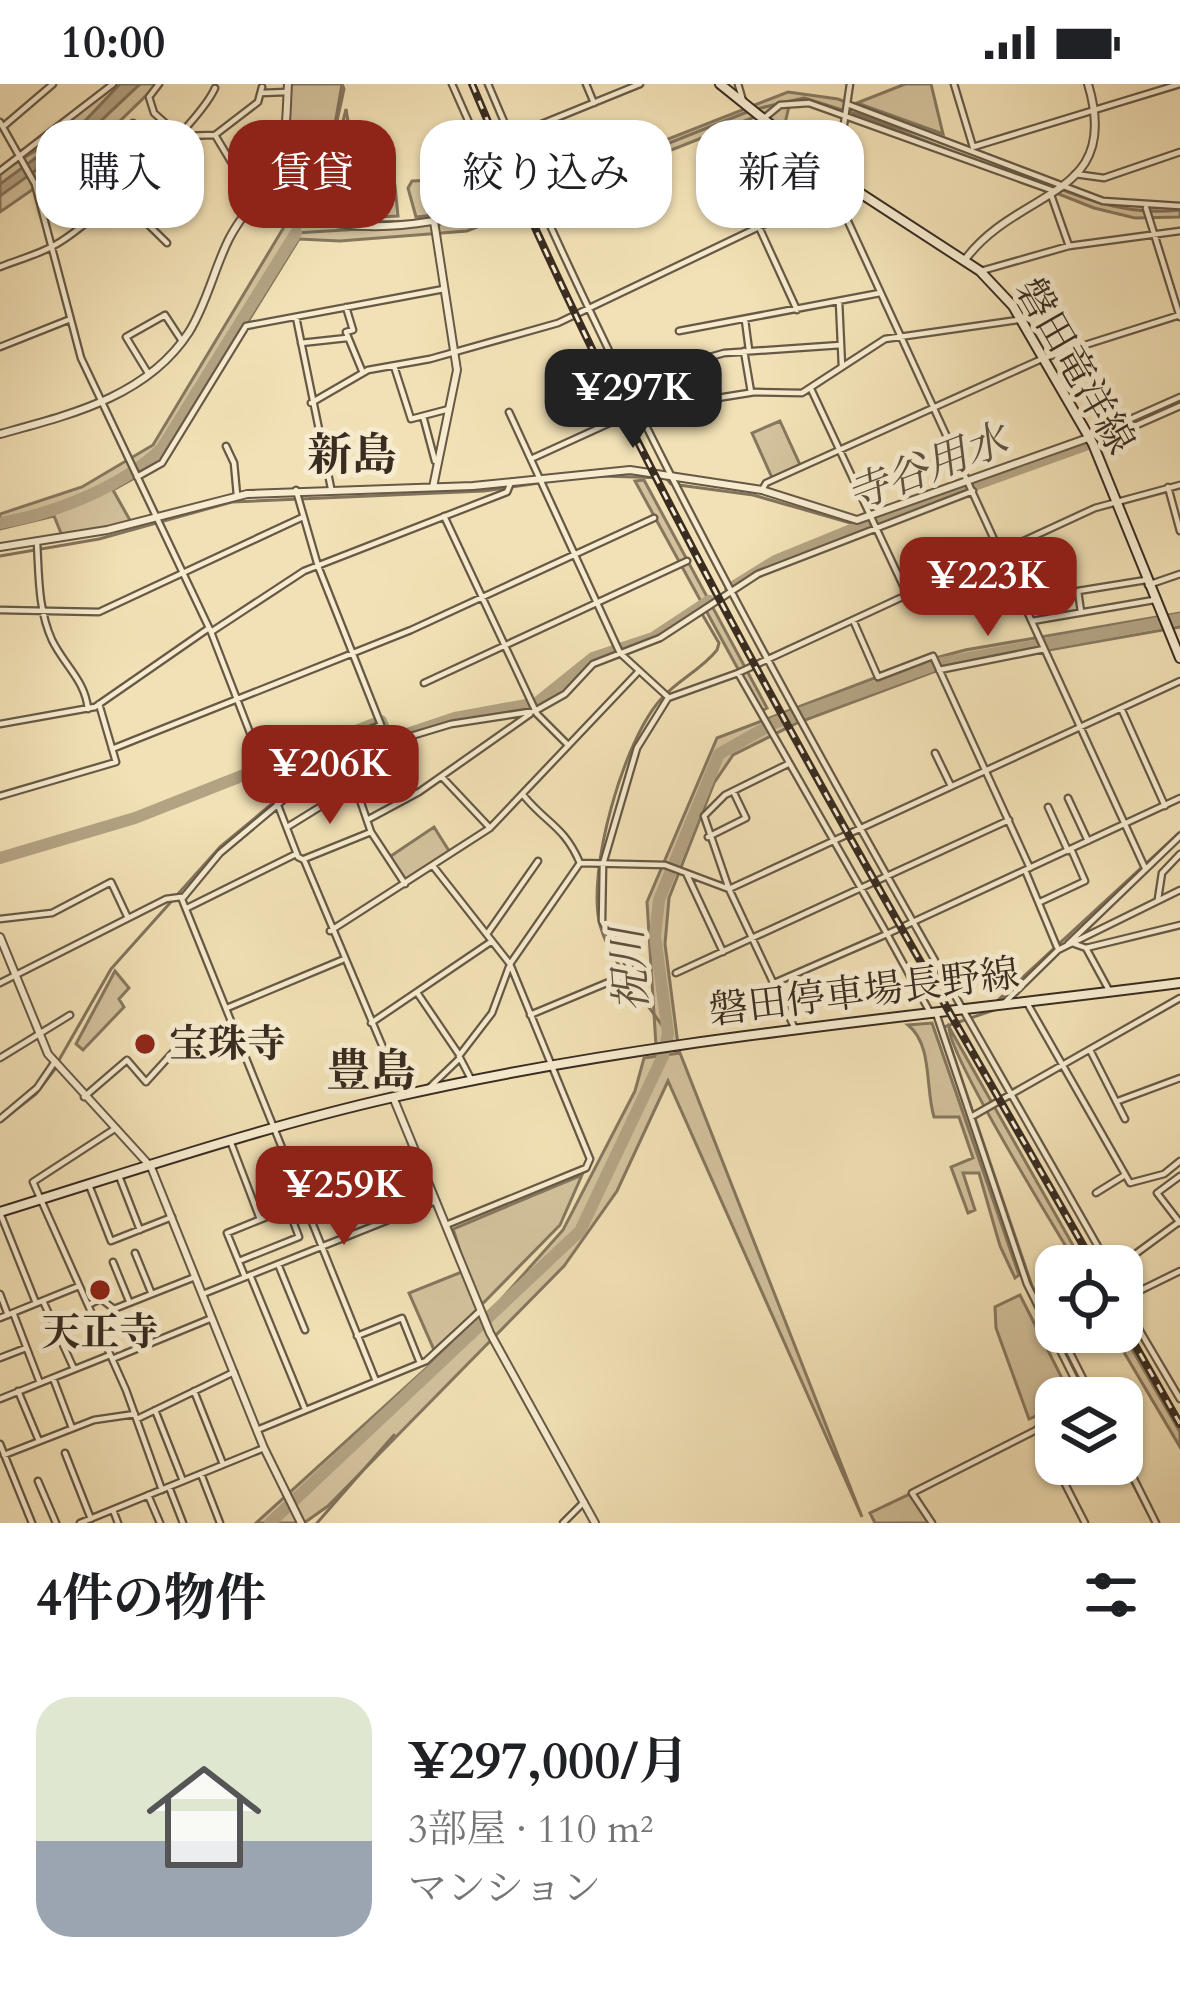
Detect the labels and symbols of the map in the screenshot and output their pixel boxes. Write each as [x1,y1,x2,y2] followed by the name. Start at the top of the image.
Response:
[1003,268,1147,464] street label: 磐田竜洋線
[549,349,717,451] pin: ¥297K
[838,410,1019,525] water label: 寺谷用水
[307,425,397,486] district label: 新島
[904,537,1072,639] pin: ¥223K
[246,725,414,827] pin: ¥206K
[598,922,661,1014] water label: 祝川
[706,947,1022,1037] street label: 磐田停車場長野線
[169,1018,286,1071] place label: 宝珠寺
[132,1031,158,1057] marker: 宝珠寺
[326,1041,416,1102] district label: 豊島
[260,1146,428,1248] pin: ¥259K
[87,1277,113,1303] marker: 天正寺
[41,1306,159,1359] place label: 天正寺

